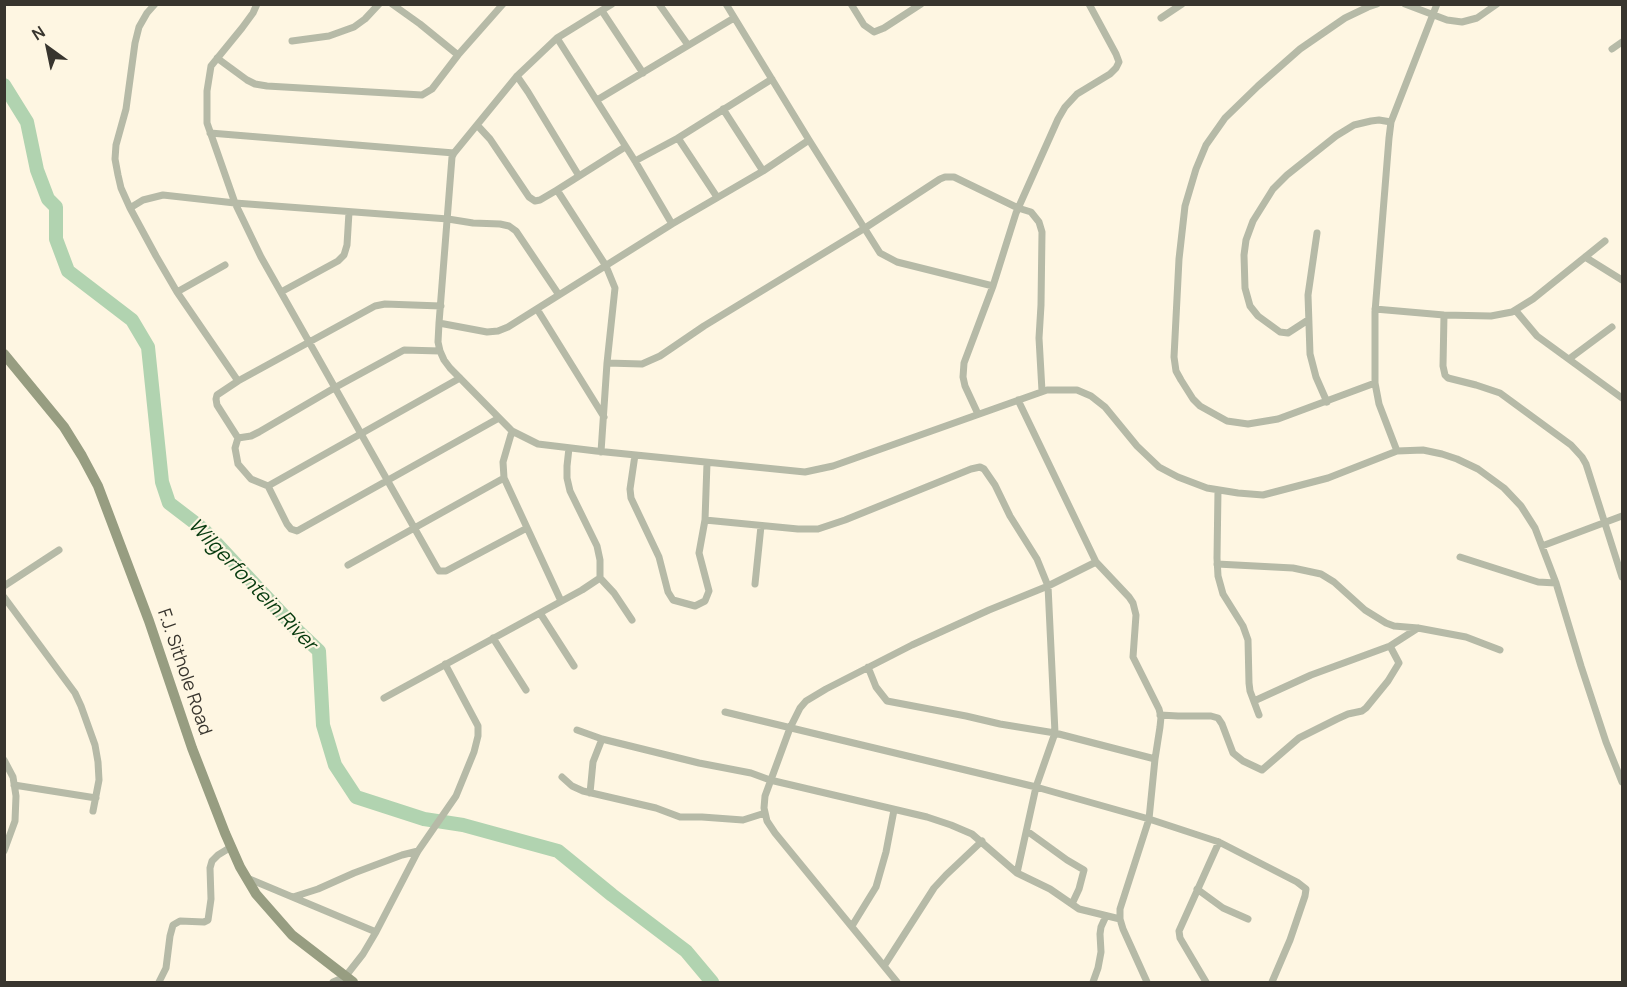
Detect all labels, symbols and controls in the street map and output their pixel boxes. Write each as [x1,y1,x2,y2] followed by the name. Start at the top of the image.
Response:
[18,18,78,78] north arrow
[27,21,49,45] text: N
[183,514,321,656] water label: Wilgerfontein River
[152,606,216,738] street label: F.J. Sithole Road

